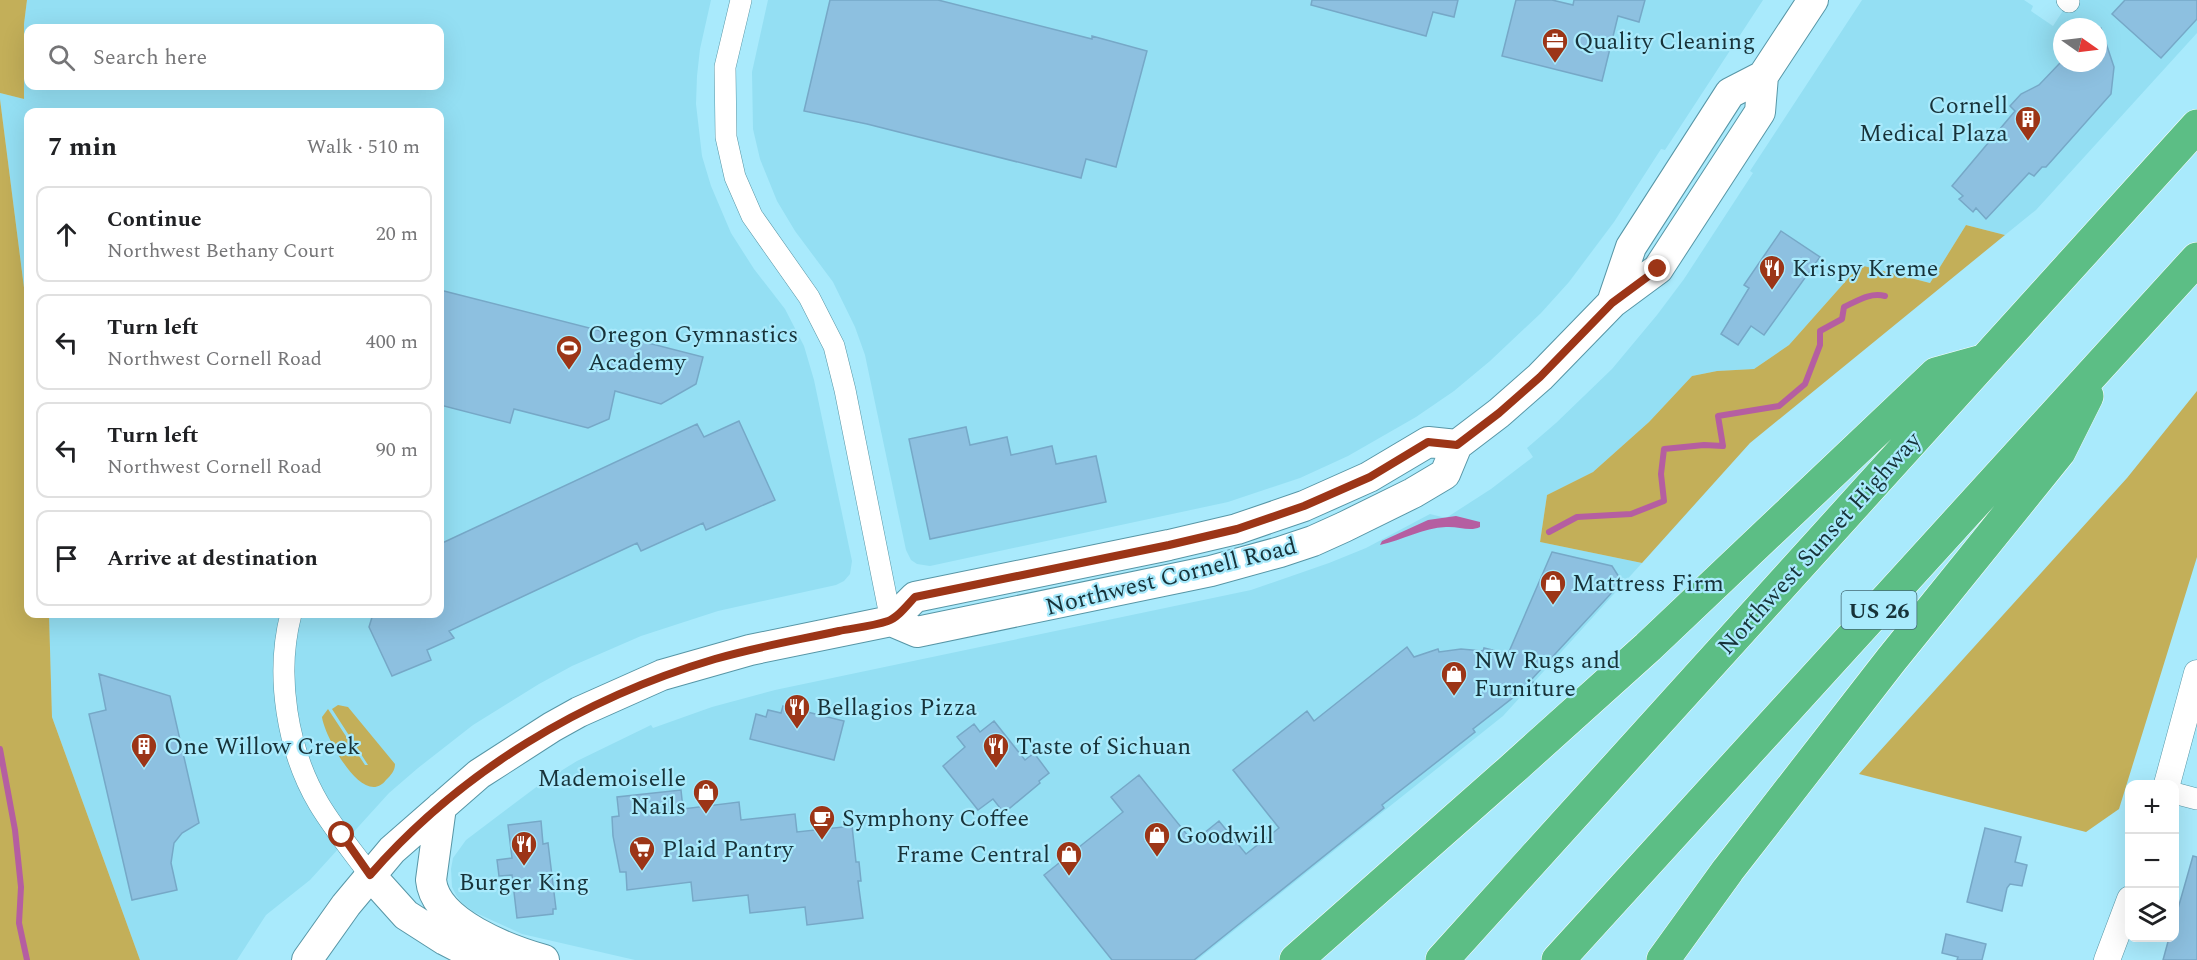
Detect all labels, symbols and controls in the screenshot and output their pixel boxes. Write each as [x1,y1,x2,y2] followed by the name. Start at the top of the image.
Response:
[2053,18,2107,72] north arrow
[24,24,444,90] search box
[1574,24,1755,60] place label: Quality Cleaning
[1540,26,1570,64] office icon: Quality Cleaning
[45,41,78,74] icon: search
[93,41,207,74] text: Search here
[1859,88,2008,152] place label: Cornell Medical Plaza
[2013,104,2043,142] building icon: Cornell Medical Plaza
[48,127,117,167] text: 7 min
[307,132,420,162] text: Walk · 510 m
[107,203,202,236] text: Continue
[50,218,83,251] icon: ahead
[376,219,418,249] text: 20 m
[107,236,335,266] text: Northwest Bethany Court
[1792,251,1938,287] place label: Krispy Kreme
[1757,253,1787,291] restaurant icon: Krispy Kreme
[1644,255,1670,281] route end
[107,311,199,344] text: Turn left
[588,317,798,381] place label: Oregon Gymnastics Academy
[50,326,83,359] icon: left
[366,327,418,357] text: 400 m
[554,333,584,371] sports icon: Oregon Gymnastics Academy
[107,344,322,374] text: Northwest Cornell Road
[107,419,199,452] text: Turn left
[1709,423,1931,663] street label: Northwest Sunset Highway
[50,434,83,467] icon: left
[376,435,418,465] text: 90 m
[107,452,322,482] text: Northwest Cornell Road
[1042,528,1301,626] street label: Northwest Cornell Road
[50,542,83,575] icon: arrive
[107,542,318,575] text: Arrive at destination
[1572,566,1724,602] place label: Mattress Firm
[1538,568,1568,606] shop icon: Mattress Firm
[1842,591,1916,629] road number: US 26
[1474,643,1620,707] place label: NW Rugs and Furniture
[1439,659,1469,697] shop icon: NW Rugs and Furniture
[816,690,977,726] place label: Bellagios Pizza
[782,692,812,730] restaurant icon: Bellagios Pizza
[164,729,361,765] place label: One Willow Creek
[1016,729,1191,765] place label: Taste of Sichuan
[129,731,159,769] building icon: One Willow Creek
[981,731,1011,769] restaurant icon: Taste of Sichuan
[537,761,686,825] place label: Mademoiselle Nails
[691,777,721,815] shop icon: Mademoiselle Nails
[2125,780,2179,942] map controls
[2125,780,2179,834] button: +
[842,801,1029,837] place label: Symphony Coffee
[807,803,837,841] cafe icon: Symphony Coffee
[1176,818,1274,854] place label: Goodwill
[1142,820,1172,858] shop icon: Goodwill
[328,821,354,847] route start
[509,829,539,867] restaurant icon: Burger King
[662,832,795,868] place label: Plaid Pantry
[627,834,657,872] supermarket icon: Plaid Pantry
[2125,834,2179,888] button: −
[896,837,1050,873] place label: Frame Central
[1054,839,1084,877] shop icon: Frame Central
[459,865,589,901] place label: Burger King
[2125,888,2179,942] button: layers

